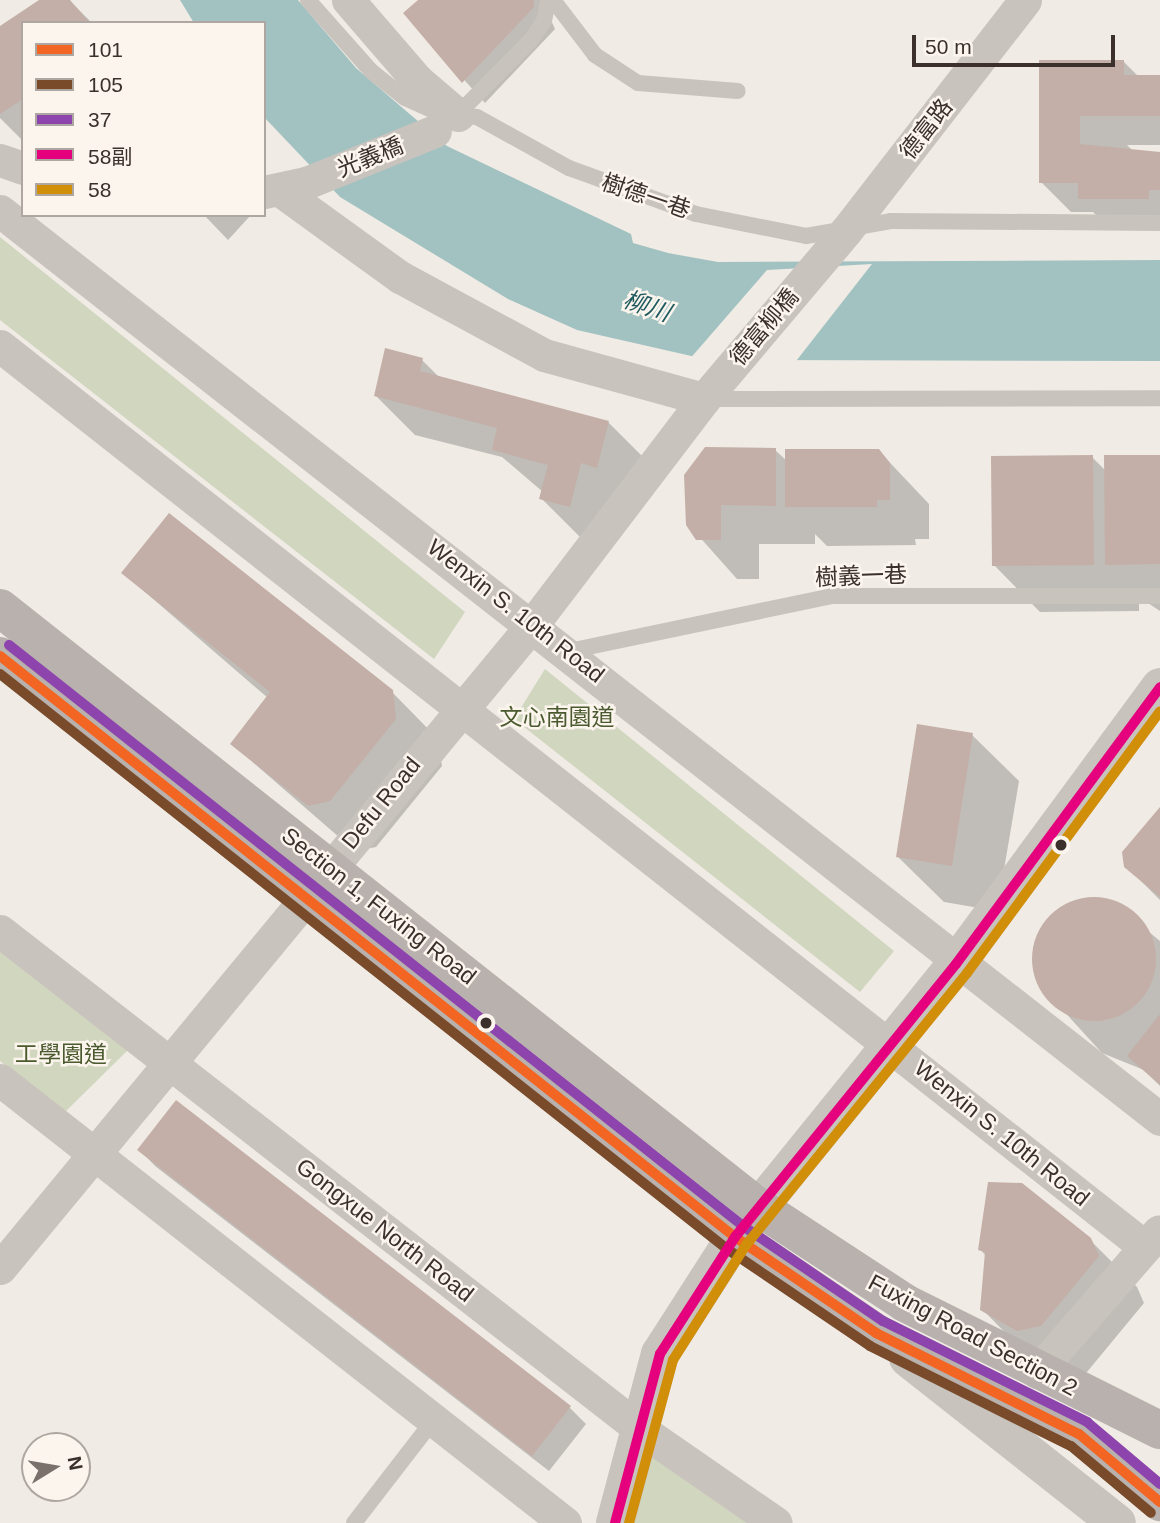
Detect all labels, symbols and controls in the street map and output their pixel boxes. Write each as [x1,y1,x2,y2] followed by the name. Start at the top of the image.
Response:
[21,21,266,217] legend
[915,21,1118,65] scale bar
[925,35,972,58] text: 50 m
[88,38,123,61] text: 101
[88,73,123,96] text: 105
[894,93,958,165] street label: 德富路
[88,108,111,131] text: 37
[333,131,407,183] street label: 光義橋
[88,145,132,168] text: 58副
[598,168,694,224] street label: 樹德一巷
[88,178,111,201] text: 58
[724,283,804,371] street label: 德富柳橋
[620,285,674,327] water label: 柳川
[422,533,610,689] street label: Wenxin S. 10th Road
[815,561,907,591] street label: 樹義一巷
[500,703,614,731] park label: 文心南園道
[336,752,426,854] street label: Defu Road
[276,822,482,990] street label: Section 1, Fuxing Road
[1054,838,1068,852] unlabelled marker
[479,1016,493,1030] unlabelled marker
[15,1040,107,1068] park label: 工學園道
[909,1054,1095,1212] street label: Wenxin S. 10th Road
[291,1152,479,1308] street label: Gongxue North Road
[864,1268,1082,1402] street label: Fuxing Road Section 2
[21,1432,91,1502] north arrow
[64,1455,87,1472] text: N

